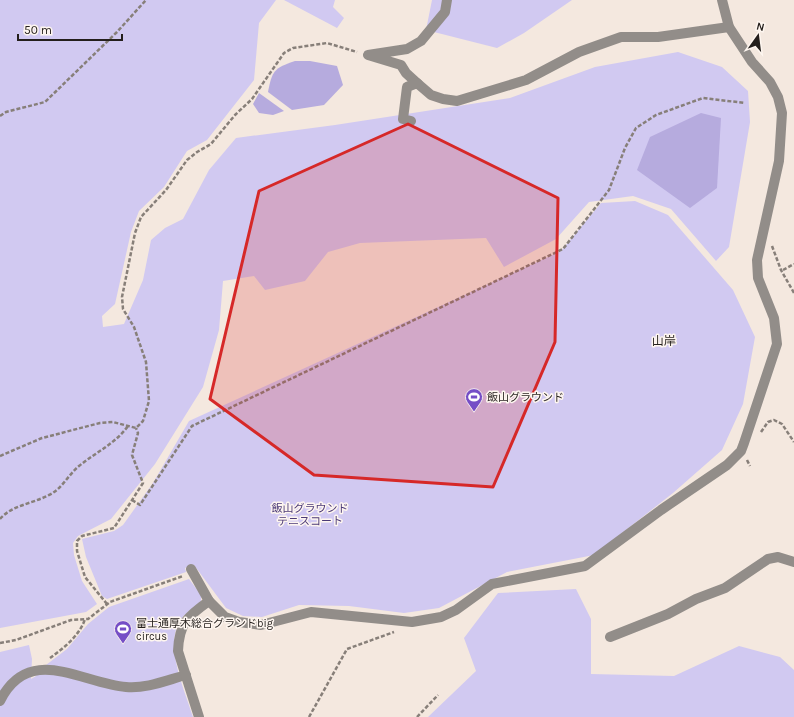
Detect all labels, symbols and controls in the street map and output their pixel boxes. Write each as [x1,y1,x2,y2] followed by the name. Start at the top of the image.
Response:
[18,16,122,42] scale bar
[738,16,778,56] north arrow
[755,20,766,34] text: N
[24,23,52,37] text: 50 m
[652,334,676,348] district label: 山岸
[464,387,484,412] sports icon: 飯山グラウンド
[487,391,564,404] place label: 飯山グラウンド
[272,502,349,528] park label: 飯山グラウンド テニスコート
[136,617,274,643] place label: 富士通厚木総合グランドbig circus
[113,619,133,644] sports icon: 富士通厚木総合グランドbig circus

